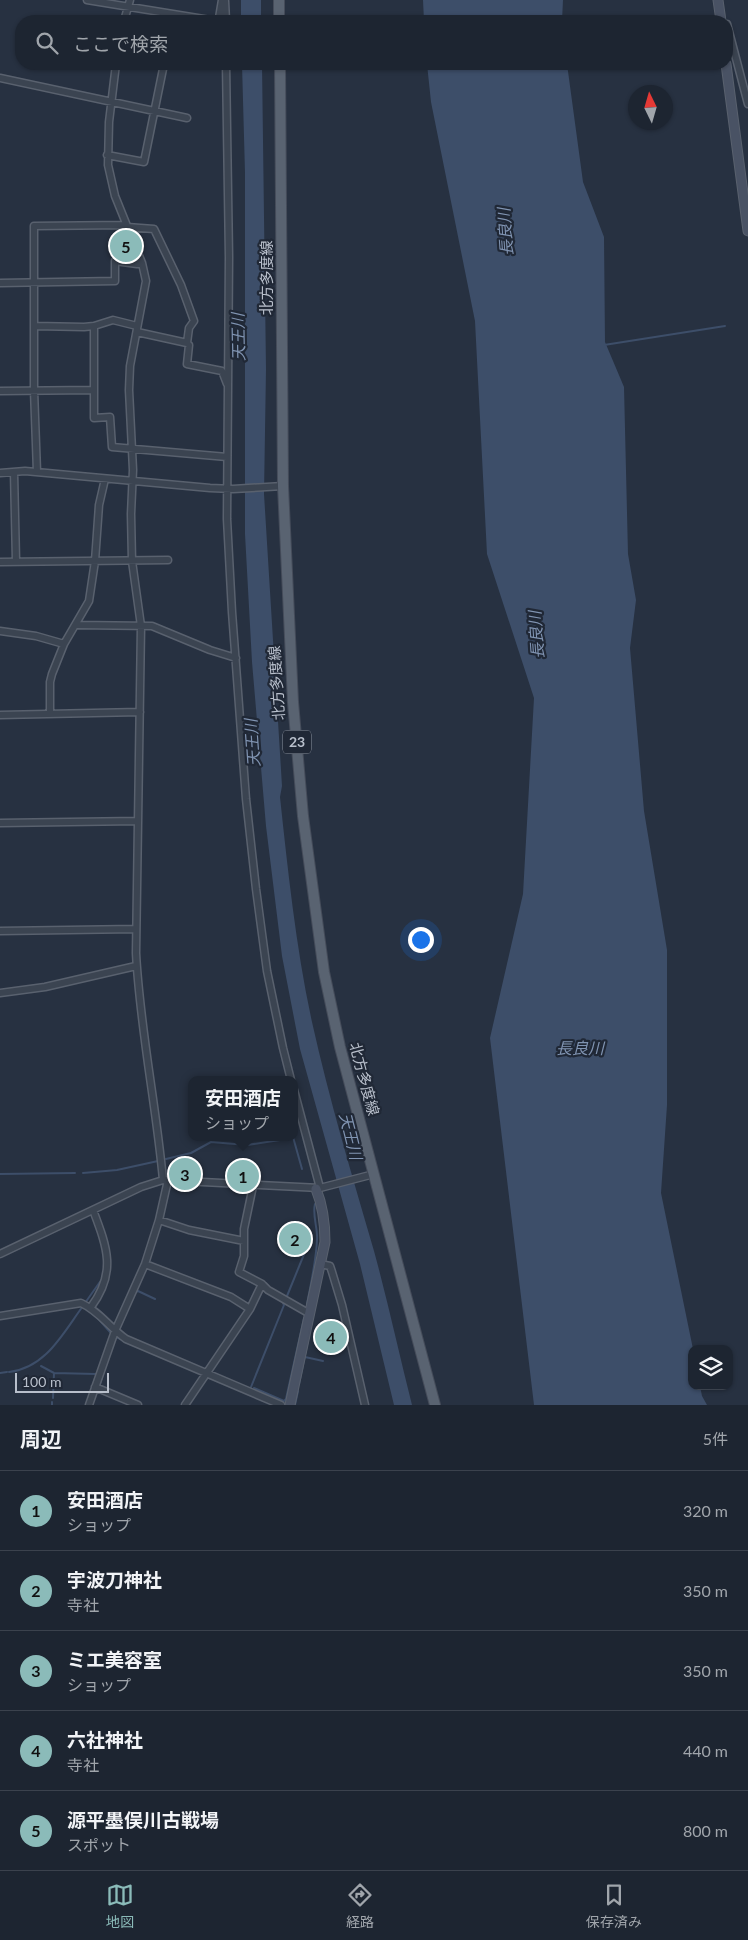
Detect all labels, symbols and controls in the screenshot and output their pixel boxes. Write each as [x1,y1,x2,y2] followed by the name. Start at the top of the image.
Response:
[15,15,733,70] search box
[33,29,61,57] icon: search
[73,32,168,55] text: ここで検索
[628,85,673,130] north arrow
[493,205,516,257] water label: 長良川
[110,227,142,265] pin: 5
[257,240,275,316] street label: 北方多度線
[228,311,247,361] water label: 天王川
[524,608,547,660] water label: 長良川
[264,645,288,721] street label: 北方多度線
[240,716,263,768] water label: 天王川
[283,730,311,754] road number: 23
[408,927,434,953] your location
[556,1038,606,1057] water label: 長良川
[347,1040,383,1117] street label: 北方多度線
[188,1076,298,1141] popup
[205,1086,281,1109] text: 安田酒店
[336,1110,367,1163] water label: 天王川
[205,1113,269,1132] text: ショップ
[169,1155,201,1193] pin: 3
[227,1157,259,1195] pin: 1
[279,1220,311,1258] pin: 2
[315,1318,347,1356] pin: 4
[688,1345,733,1390] map controls
[688,1345,733,1390] button: layers
[15,1370,109,1393] scale bar
[22,1373,61,1390] text: 100 m
[20,1426,62,1451] text: 周辺
[703,1429,728,1448] text: 5件
[67,1488,143,1511] text: 安田酒店
[31,1501,41,1520] text: 1
[683,1501,728,1520] text: 320 m
[67,1515,131,1534] text: ショップ
[67,1568,162,1591] text: 宇波刀神社
[31,1581,41,1600] text: 2
[683,1581,728,1600] text: 350 m
[67,1595,99,1614] text: 寺社
[67,1648,162,1671] text: ミエ美容室
[31,1661,41,1680] text: 3
[683,1661,728,1680] text: 350 m
[67,1675,131,1694] text: ショップ
[67,1728,143,1751] text: 六社神社
[31,1741,41,1760] text: 4
[683,1741,728,1760] text: 440 m
[67,1755,99,1774] text: 寺社
[67,1808,219,1831] text: 源平墨俣川古戦場
[31,1821,41,1840] text: 5
[683,1821,728,1840] text: 800 m
[67,1835,131,1854] text: スポット
[106,1881,134,1931] tab: 地図
[346,1881,374,1931] tab: 経路
[586,1881,642,1931] tab: 保存済み

